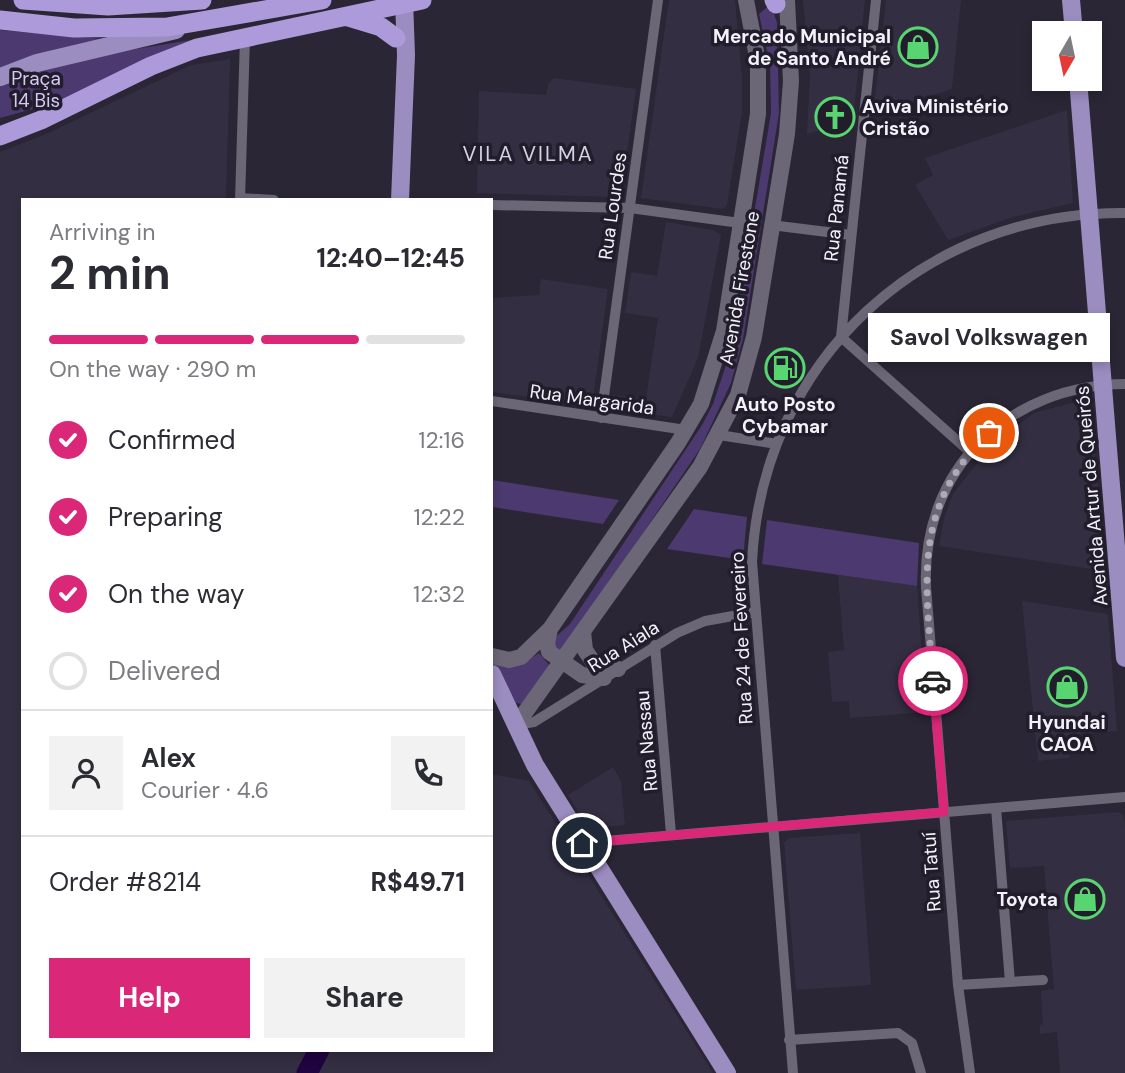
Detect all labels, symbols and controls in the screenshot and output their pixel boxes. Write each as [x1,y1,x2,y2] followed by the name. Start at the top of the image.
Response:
[1032,21,1102,91] north arrow
[1032,21,1102,91] map controls
[713,24,891,71] place label: Mercado Municipal de Santo André
[897,26,939,68] shop icon: Mercado Municipal de Santo André
[11,66,61,113] park label: Praça 14 Bis
[862,94,1009,141] place label: Aviva Ministério Cristão
[814,96,856,138] church icon: Aviva Ministério Cristão
[462,140,594,168] district label: VILA VILMA
[593,151,632,261] street label: Rua Lourdes
[818,154,855,263] street label: Rua Panamá
[714,209,765,367] street label: Avenida Firestone
[49,217,155,247] text: Arriving in
[316,241,465,275] text: 12:40–12:45
[49,243,171,303] text: 2 min
[868,314,1110,363] callout: Savol Volkswagen
[890,322,1088,352] text: Savol Volkswagen
[764,347,806,389] fuel station icon: Auto Posto Cybamar
[49,354,256,384] text: On the way · 290 m
[528,378,656,421] street label: Rua Margarida
[1069,385,1114,607] street label: Avenida Artur de Queirós
[734,392,836,439] place label: Auto Posto Cybamar
[959,403,1019,463] pin
[970,414,1008,452] icon: bag
[49,421,87,459] icon: check
[108,423,235,457] text: Confirmed
[418,425,465,455] text: 12:16
[49,498,87,536] icon: check
[108,500,223,534] text: Preparing
[413,502,465,532] text: 12:22
[724,551,759,725] street label: Rua 24 de Fevereiro
[49,575,87,613] icon: check
[108,577,244,611] text: On the way
[413,579,465,609] text: 12:32
[583,615,664,678] street label: Rua Aiala
[898,646,968,716] courier
[108,654,221,688] text: Delivered
[914,662,952,700] icon: car
[1046,666,1088,708] shop icon: Hyundai CAOA
[630,689,663,793] street label: Rua Nassau
[1028,710,1106,757] place label: Hyundai CAOA
[49,736,123,810] button: person
[391,736,465,810] button: phone
[141,741,196,775] text: Alex
[141,775,269,805] text: Courier · 4.6
[552,813,612,873] pin
[563,824,601,862] icon: home
[916,831,947,912] street label: Rua Tatuí
[49,865,201,899] text: Order #8214
[371,865,465,899] text: R$49.71
[1064,878,1106,920] shop icon: Toyota
[996,887,1058,912] place label: Toyota
[49,958,250,1038] button: Help
[264,958,465,1038] button: Share

